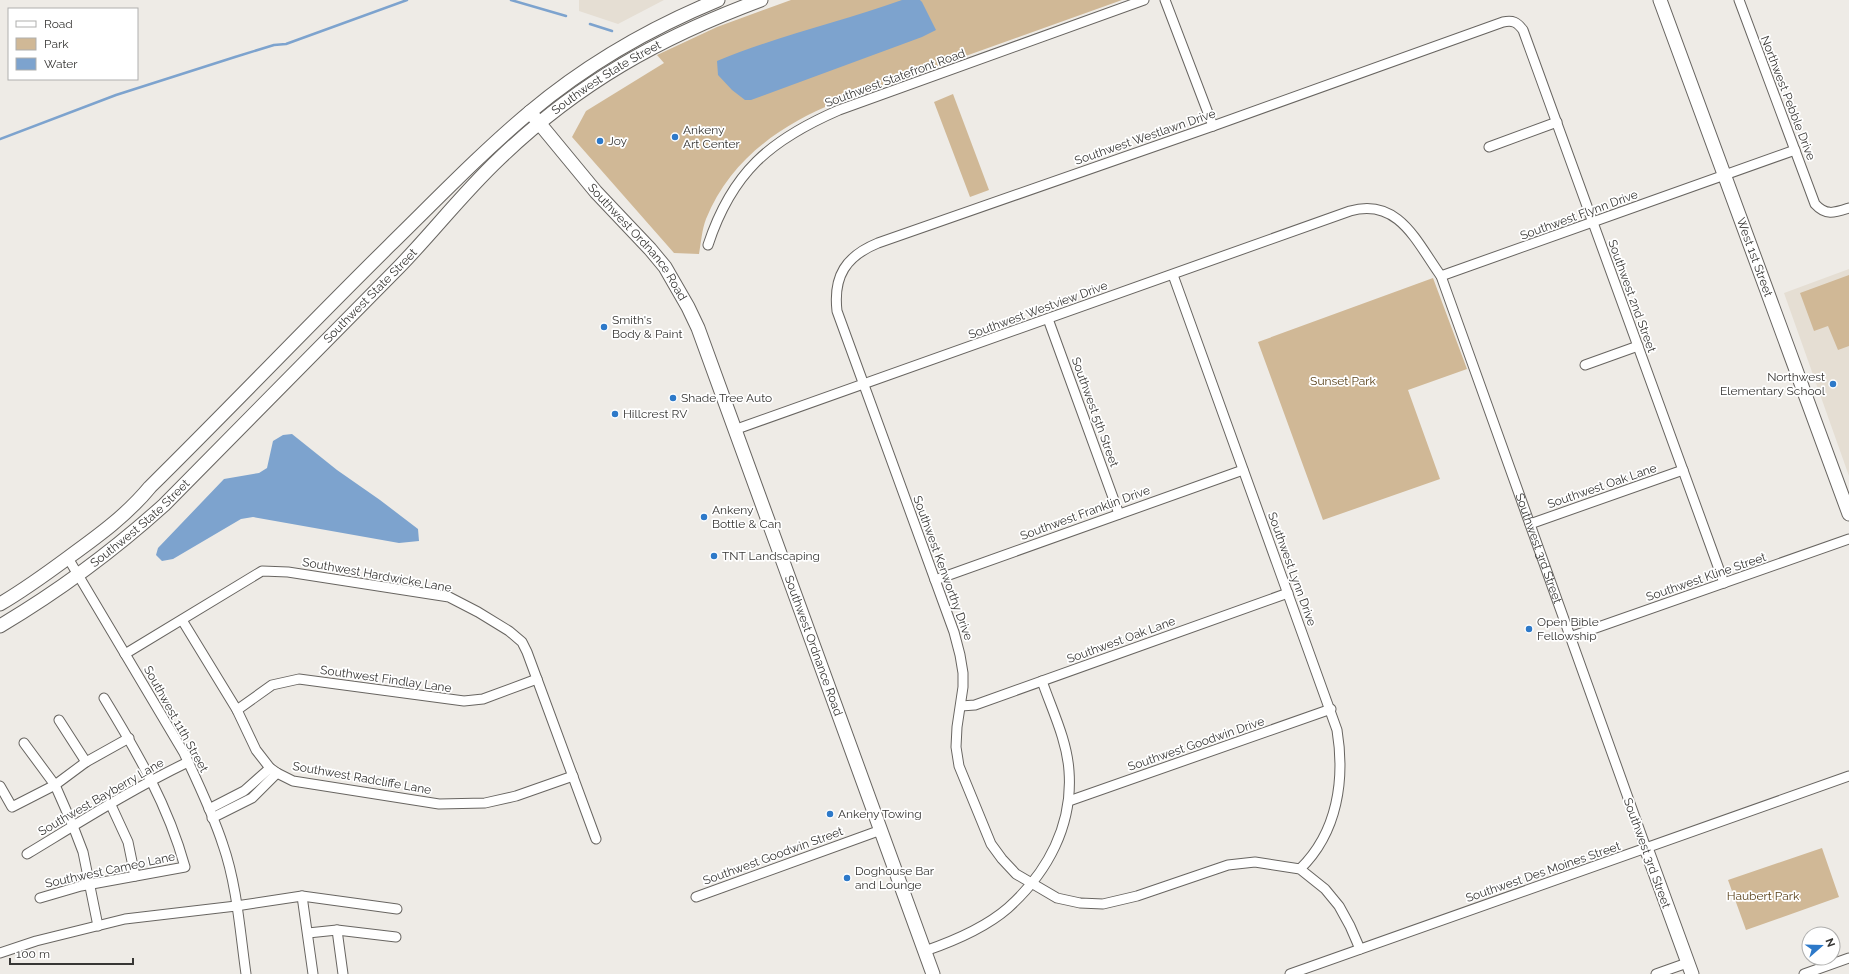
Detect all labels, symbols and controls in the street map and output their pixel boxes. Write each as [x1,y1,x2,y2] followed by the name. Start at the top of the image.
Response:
[8,8,138,80] legend
[44,17,73,31] text: Road
[1758,34,1818,162] street label: Northwest Pebble Drive
[44,37,69,51] text: Park
[549,38,663,117] street label: Southwest State Street
[823,46,967,110] street label: Southwest Statefront Road
[44,57,78,71] text: Water
[1073,106,1217,168] street label: Southwest Westlawn Drive
[683,123,741,151] place label: Ankeny Art Center
[670,132,680,142] marker: Ankeny Art Center
[608,134,628,148] place label: Joy
[595,136,605,146] marker: Joy
[585,181,690,303] street label: Southwest Ordnance Road
[1518,187,1640,243] street label: Southwest Flynn Drive
[1734,216,1775,299] street label: West 1st Street
[1605,238,1659,354] street label: Southwest 2nd Street
[321,246,420,346] street label: Southwest State Street
[966,278,1110,342] street label: Southwest Westview Drive
[612,313,682,341] place label: Smith's Body & Paint
[599,322,609,332] marker: Smith's Body & Paint
[1069,355,1121,469] street label: Southwest 5th Street
[1720,370,1826,398] place label: Northwest Elementary School
[1310,374,1377,388] park label: Sunset Park
[1828,379,1838,389] marker: Northwest Elementary School
[681,391,772,405] place label: Shade Tree Auto
[668,393,678,403] marker: Shade Tree Auto
[623,407,687,421] place label: Hillcrest RV
[610,409,620,419] marker: Hillcrest RV
[1546,461,1658,511] street label: Southwest Oak Lane
[88,476,192,570] street label: Southwest State Street
[1018,483,1152,543] street label: Southwest Franklin Drive
[1512,491,1565,605] street label: Southwest 3rd Street
[910,494,976,642] street label: Southwest Kenworthy Drive
[712,503,781,531] place label: Ankeny Bottle & Can
[1265,510,1319,628] street label: Southwest Lynn Drive
[699,512,709,522] marker: Ankeny Bottle & Can
[722,549,820,563] place label: TNT Landscaping
[1644,550,1768,604] street label: Southwest Kline Street
[709,551,719,561] marker: TNT Landscaping
[301,555,453,595] street label: Southwest Hardwicke Lane
[782,573,845,718] street label: Southwest Ordnance Road
[1065,614,1177,666] street label: Southwest Oak Lane
[1537,615,1599,643] place label: Open Bible Fellowship
[1524,624,1534,634] marker: Open Bible Fellowship
[141,663,211,775] street label: Southwest 11th Street
[319,663,453,695] street label: Southwest Findlay Lane
[1126,714,1266,774] street label: Southwest Goodwin Drive
[36,755,166,839] street label: Southwest Bayberry Lane
[292,759,432,797] street label: Southwest Radcliffe Lane
[1621,796,1673,910] street label: Southwest 3rd Street
[838,807,922,821] place label: Ankeny Towing
[825,809,835,819] marker: Ankeny Towing
[701,824,845,888] street label: Southwest Goodwin Street
[1464,839,1622,905] street label: Southwest Des Moines Street
[44,849,176,891] street label: Southwest Cameo Lane
[855,864,935,892] place label: Doghouse Bar and Lounge
[842,873,852,883] marker: Doghouse Bar and Lounge
[1727,889,1800,903] park label: Haubert Park
[1801,926,1841,966] north arrow
[1822,937,1837,949] text: N
[10,940,133,966] scale bar
[16,947,50,961] text: 100 m

